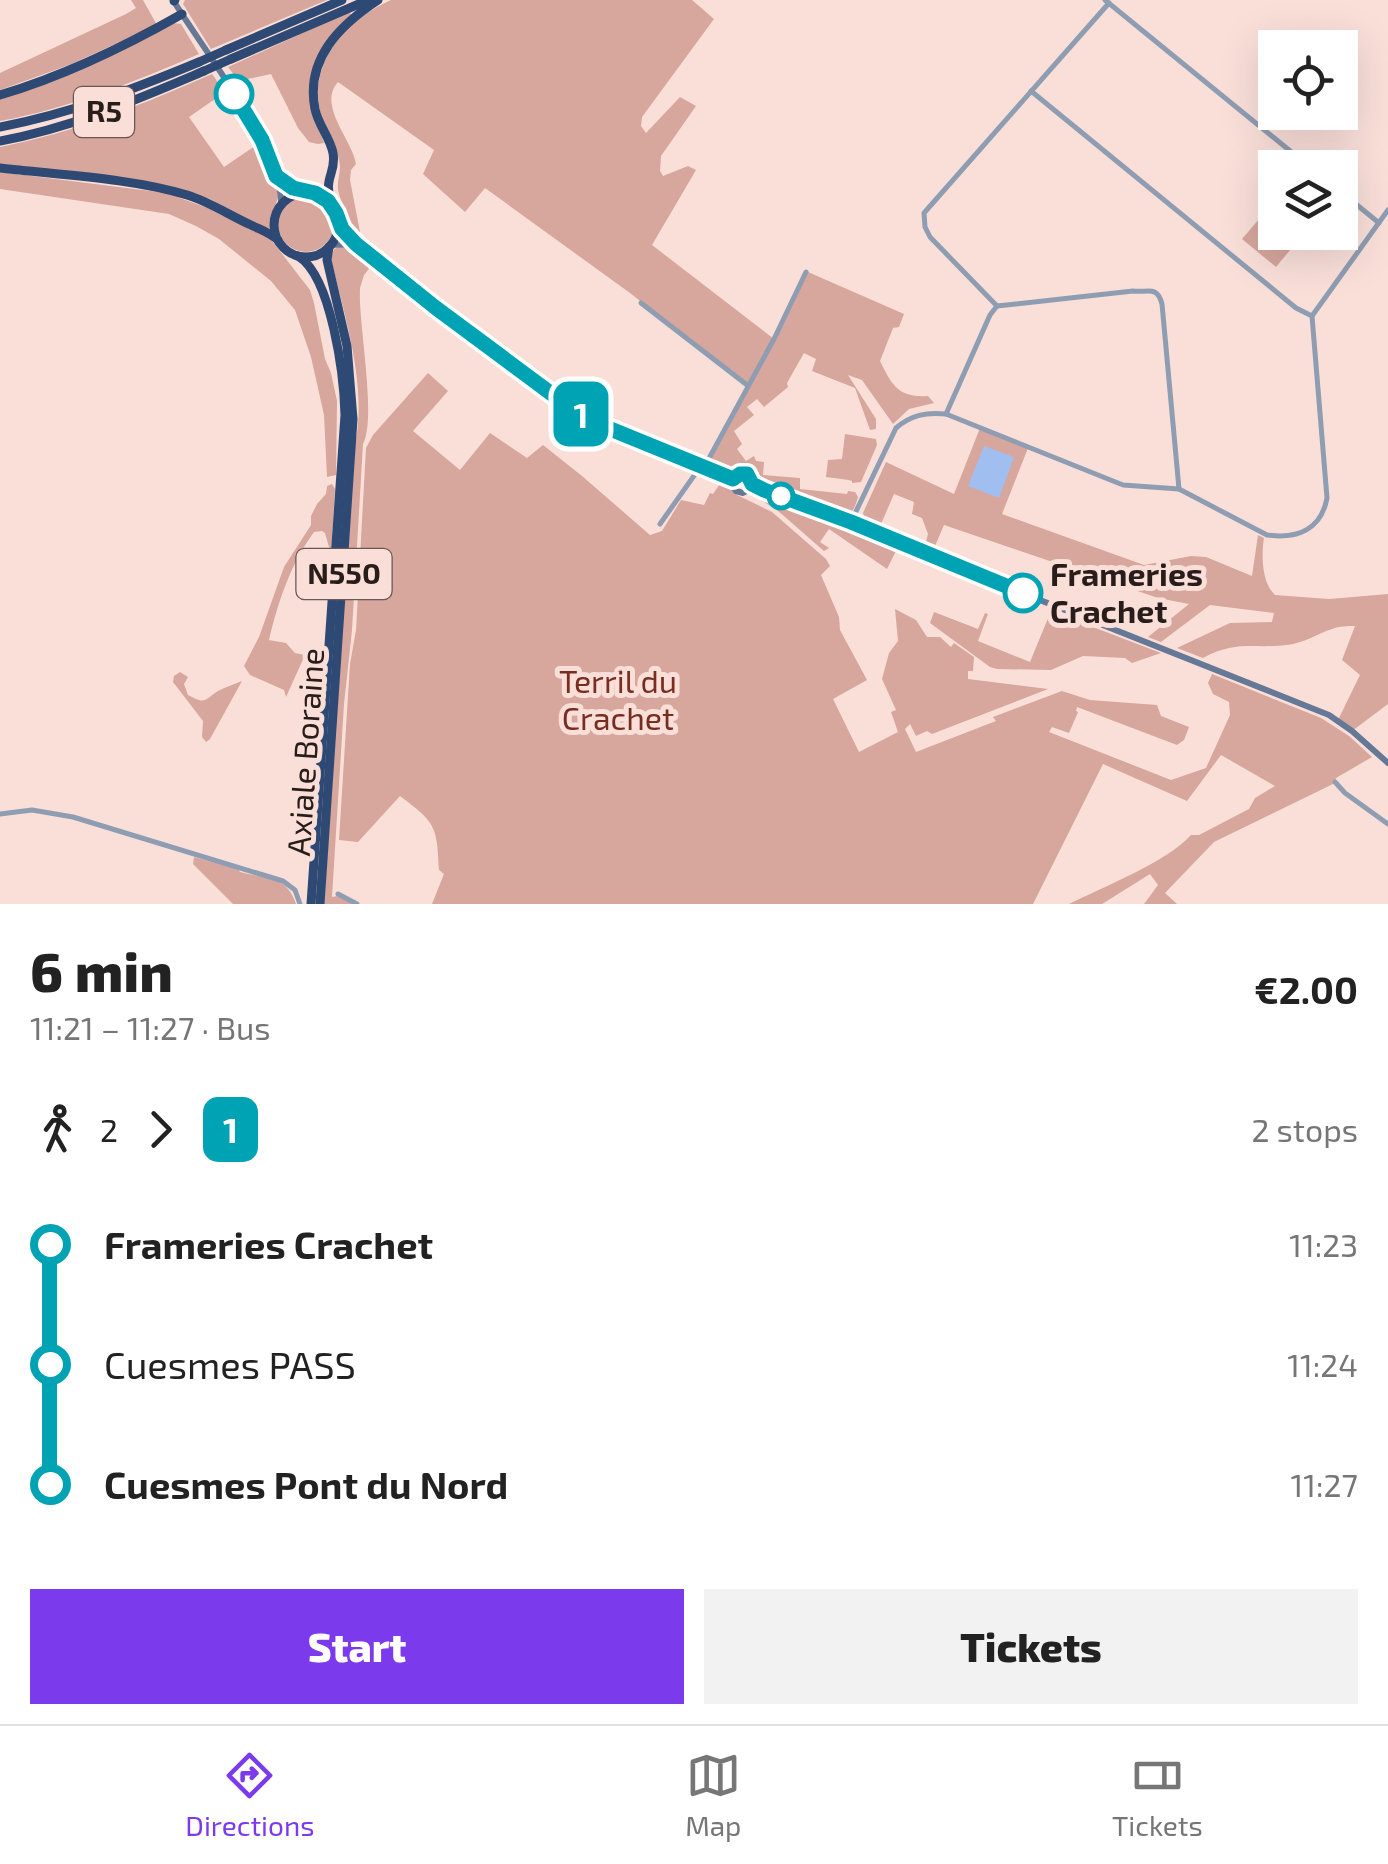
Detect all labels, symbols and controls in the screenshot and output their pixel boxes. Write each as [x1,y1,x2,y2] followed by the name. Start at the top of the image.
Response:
[1258,30,1358,250] map controls
[1258,30,1358,130] button: locate
[215,75,253,113] unlabelled marker
[74,87,134,137] road number: R5
[1258,150,1358,250] button: layers
[548,382,614,446] line badge: 1
[573,393,589,435] text: 1
[768,483,794,509] unlabelled marker
[296,549,392,599] road number: N550
[1050,554,1203,629] place label: Frameries Crachet
[1004,574,1042,612] marker: Frameries Crachet
[278,647,330,857] street label: Axiale Boraine
[559,661,677,736] park label: Terril du Crachet
[30,937,173,1003] text: 6 min
[1254,966,1358,1012] text: €2.00
[30,1008,271,1046] text: 11:21 – 11:27 · Bus
[30,1102,85,1157] icon: walk
[133,1102,188,1157] icon: forward
[223,1108,238,1150] text: 1
[100,1110,118,1148] text: 2
[1251,1110,1358,1148] text: 2 stops
[104,1221,433,1267] text: Frameries Crachet
[1289,1225,1358,1263] text: 11:23
[104,1341,356,1387] text: Cuesmes PASS
[1287,1345,1358,1383] text: 11:24
[104,1461,508,1507] text: Cuesmes Pont du Nord
[1291,1465,1358,1503] text: 11:27
[30,1589,684,1704] button: Start
[704,1589,1358,1704] button: Tickets
[185,1748,314,1842] tab: Directions
[685,1748,741,1842] tab: Map
[1112,1748,1203,1842] tab: Tickets

